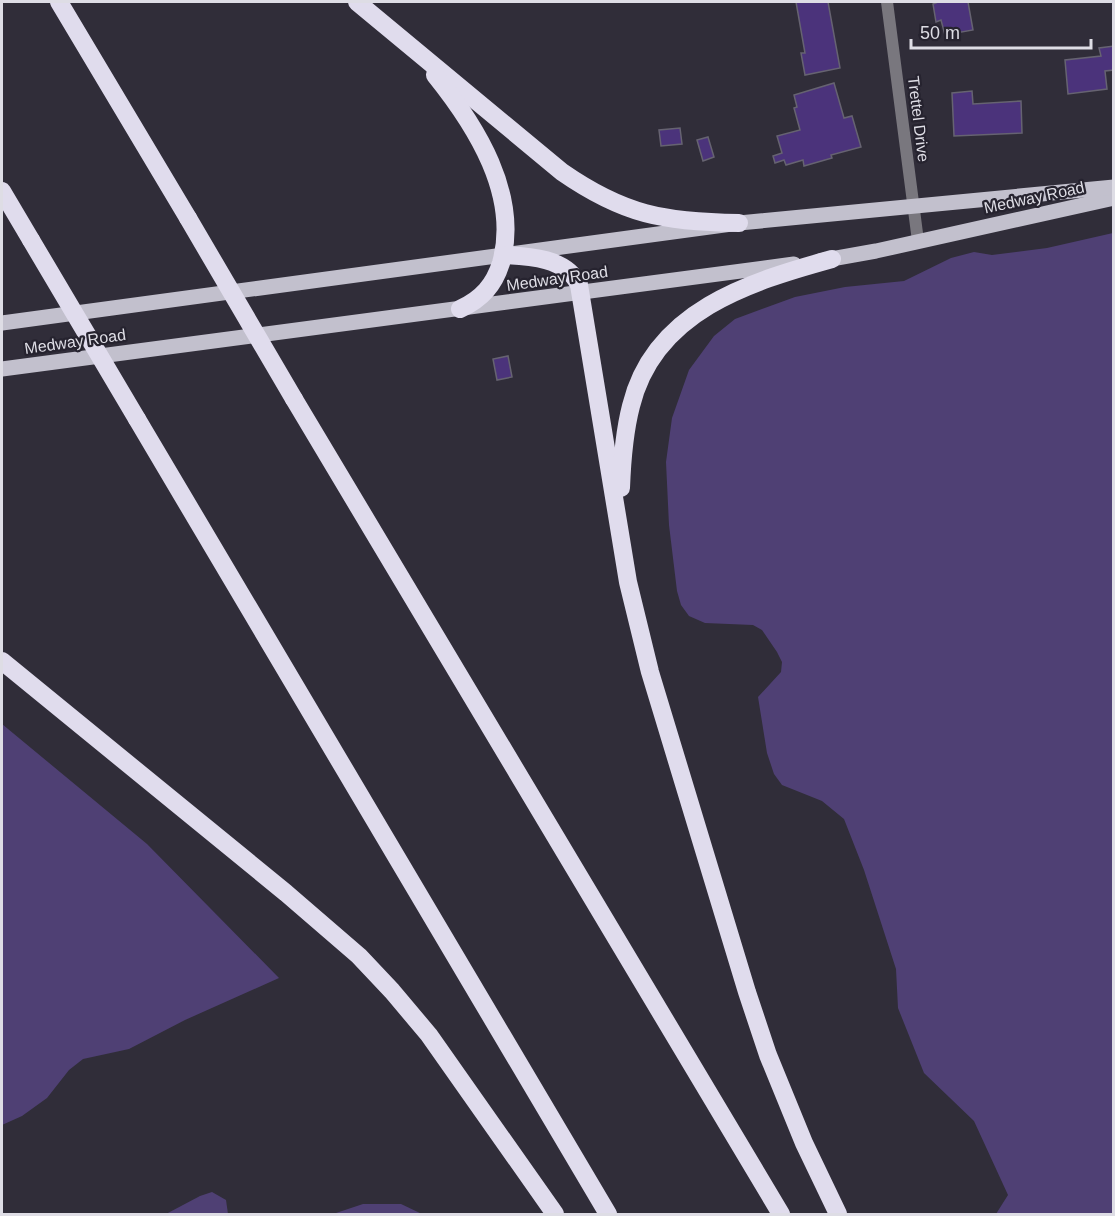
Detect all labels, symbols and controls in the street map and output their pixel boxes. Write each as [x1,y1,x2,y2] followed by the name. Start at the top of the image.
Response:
[911,12,1091,50] scale bar
[920,23,960,43] text: 50 m
[905,75,932,163] street label: Trettel Drive
[982,179,1086,216] street label: Medway Road
[505,263,609,294] street label: Medway Road
[23,326,127,357] street label: Medway Road

